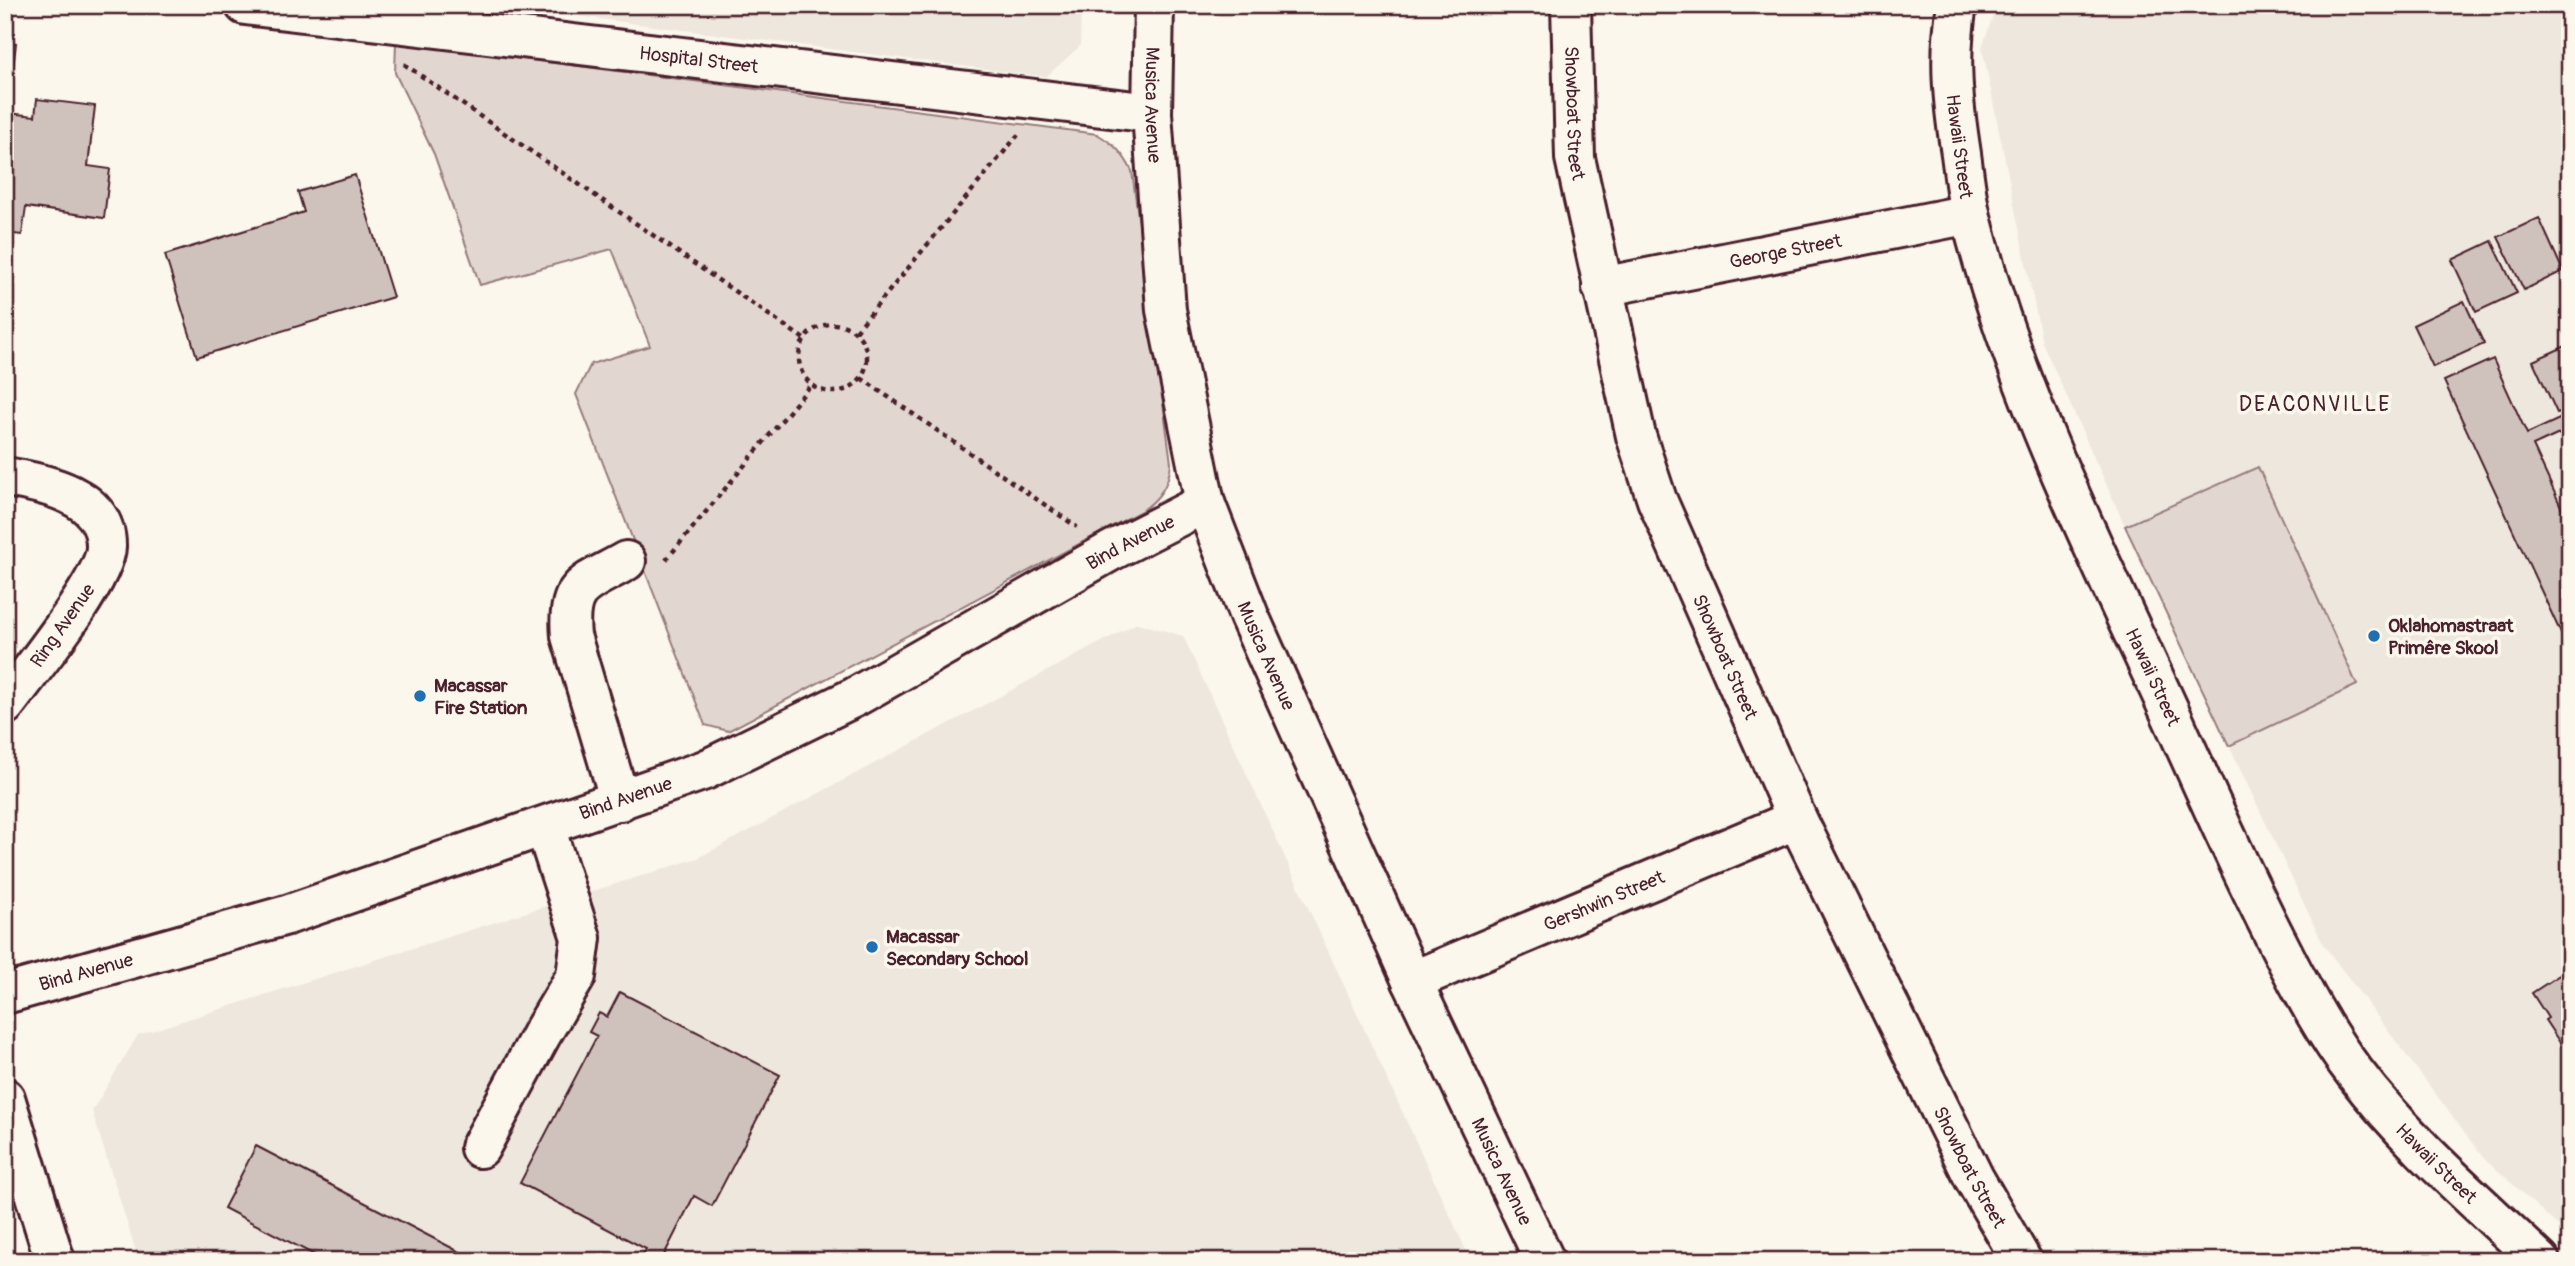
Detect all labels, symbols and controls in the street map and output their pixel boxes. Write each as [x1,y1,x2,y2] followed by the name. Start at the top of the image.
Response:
[638,41,760,79] street label: Hospital Street
[1559,46,1591,183] street label: Showboat Street
[1139,47,1167,165] street label: Musica Avenue
[1941,93,1978,201] street label: Hawaii Street
[1728,229,1844,274] street label: George Street
[2239,391,2391,418] district label: DEACONVILLE
[1082,509,1179,576] street label: Bind Avenue
[25,578,101,672] street label: Ring Avenue
[1687,591,1763,723] street label: Showboat Street
[1232,598,1301,714] street label: Musica Avenue
[2388,614,2515,660] place label: Oklahomastraat Primêre Skool
[2120,624,2186,730] street label: Hawaii Street
[2366,628,2382,644] marker: Oklahomastraat Primêre Skool
[434,674,528,720] place label: Macassar Fire Station
[412,688,428,704] marker: Macassar Fire Station
[576,771,676,826] street label: Bind Avenue
[1540,865,1668,937] street label: Gershwin Street
[886,925,1029,971] place label: Macassar Secondary School
[864,939,880,955] marker: Macassar Secondary School
[36,948,137,997] street label: Bind Avenue
[1928,1103,2011,1233] street label: Showboat Street
[1466,1114,1537,1230] street label: Musica Avenue
[2390,1118,2482,1209] street label: Hawaii Street

